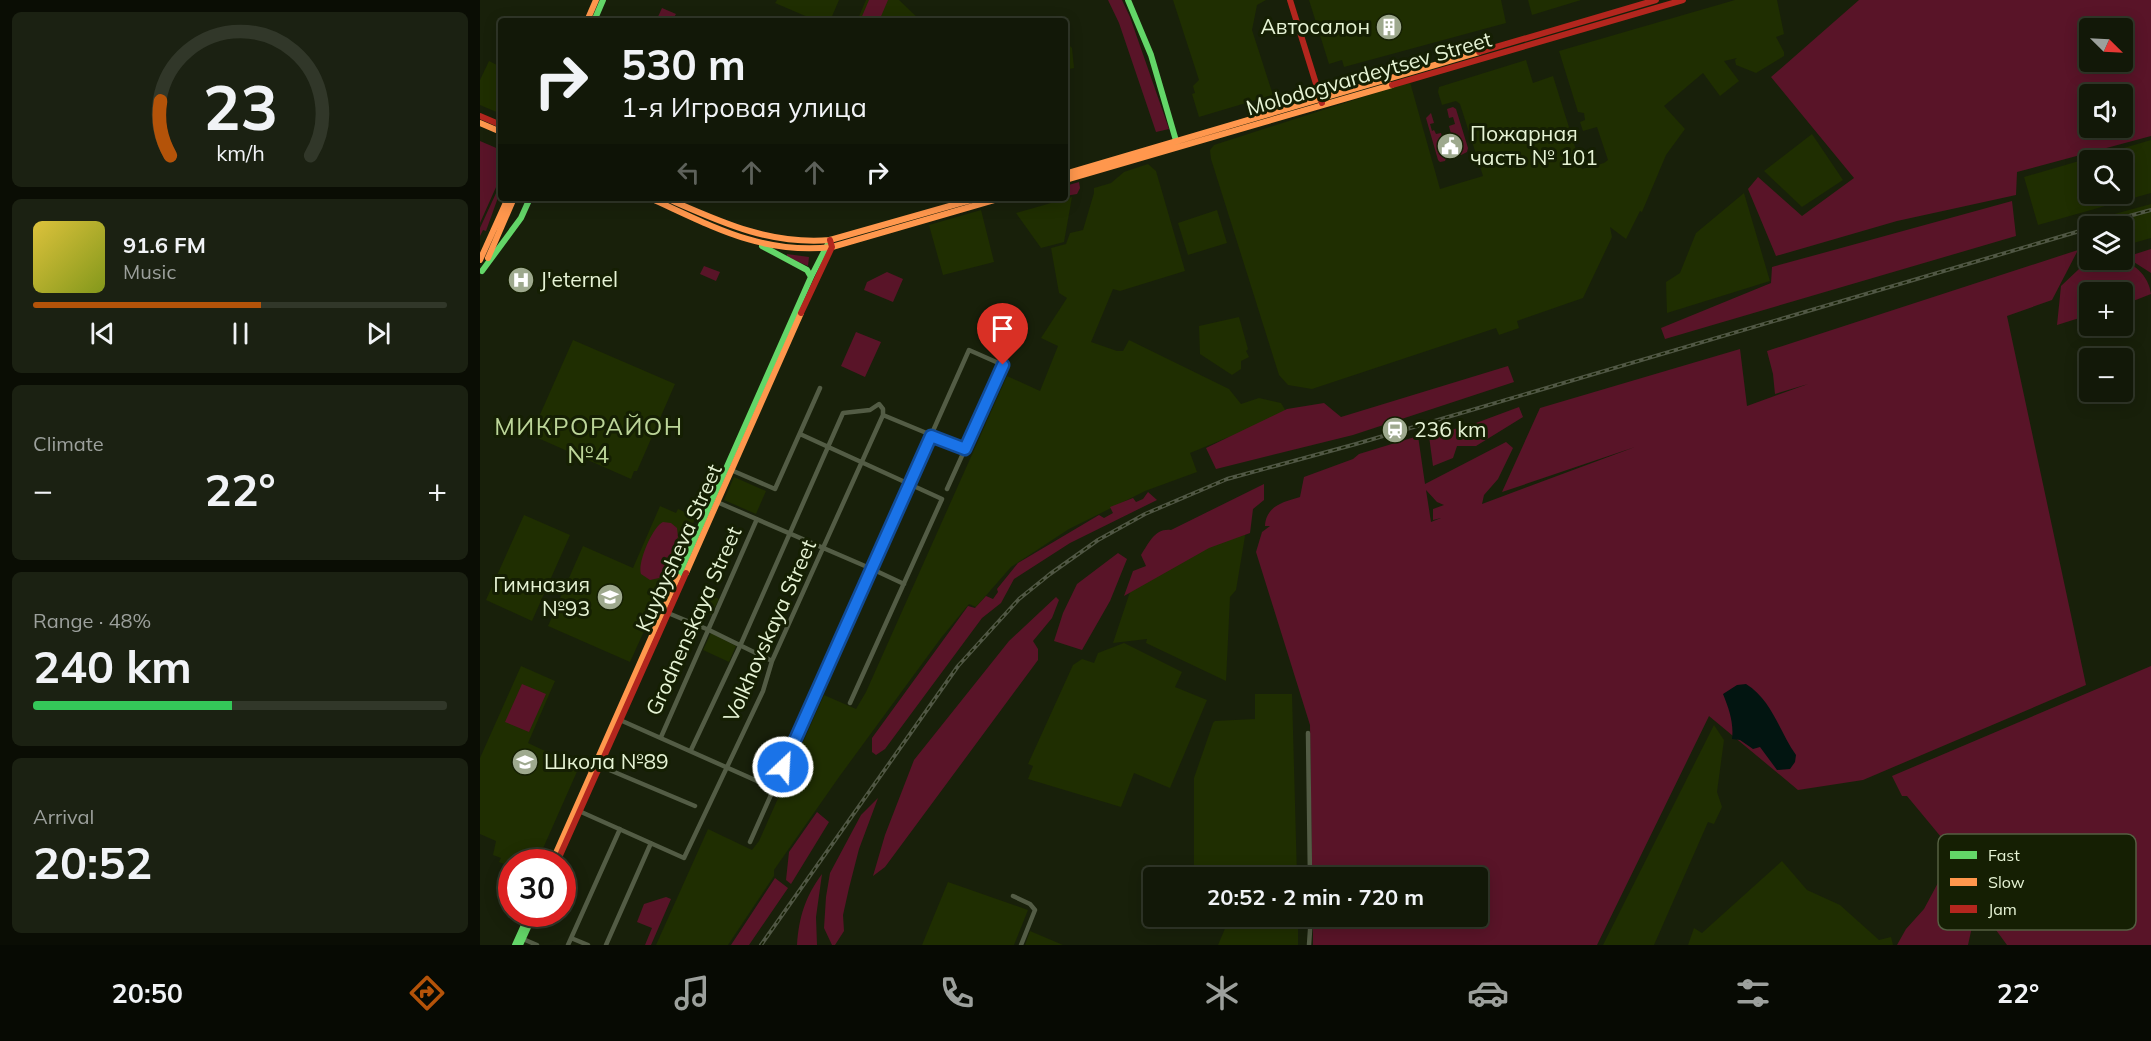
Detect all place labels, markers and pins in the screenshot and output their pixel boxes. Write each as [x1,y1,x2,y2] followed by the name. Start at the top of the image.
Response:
[1374,12,1404,42] building icon: Автосалон
[1260,13,1370,39] place label: Автосалон
[1470,120,1598,170] place label: Пожарная часть № 101
[1435,131,1465,161] public building icon: Пожарная часть № 101
[506,265,536,295] hospital icon: J'eternel
[540,266,618,292] place label: J'eternel
[977,303,1028,365] pin
[1380,415,1410,445] station icon: 236 km
[1414,416,1487,442] place label: 236 km
[493,571,590,621] place label: Гимназия №93
[595,582,625,612] school or university icon: Гимназия №93
[510,747,540,777] school or university icon: Школа №89
[544,748,669,774] place label: Школа №89

